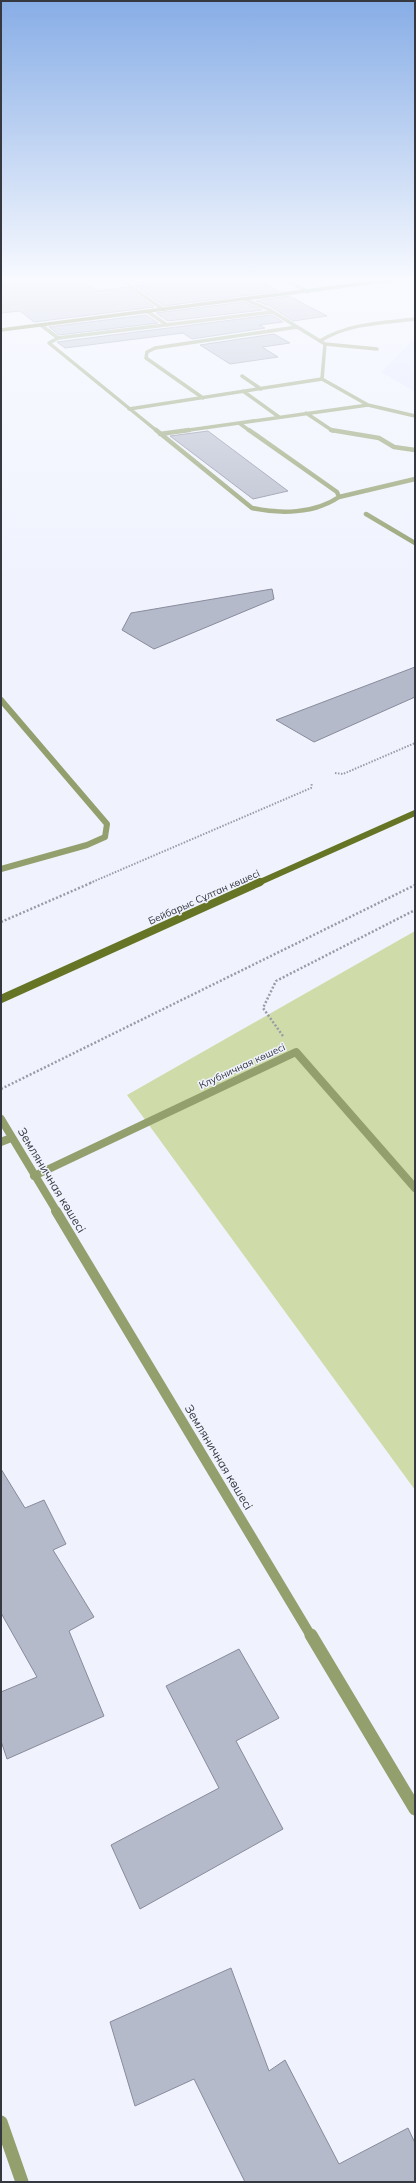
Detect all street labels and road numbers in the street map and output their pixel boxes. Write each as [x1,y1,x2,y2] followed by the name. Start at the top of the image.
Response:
[146,867,262,927] street label: Бейбарыс Сұлтан көшесі
[197,1040,287,1092] street label: Клубничная көшесі
[15,1125,89,1235] street label: Земляничная көшесі
[182,1402,256,1512] street label: Земляничная көшесі

